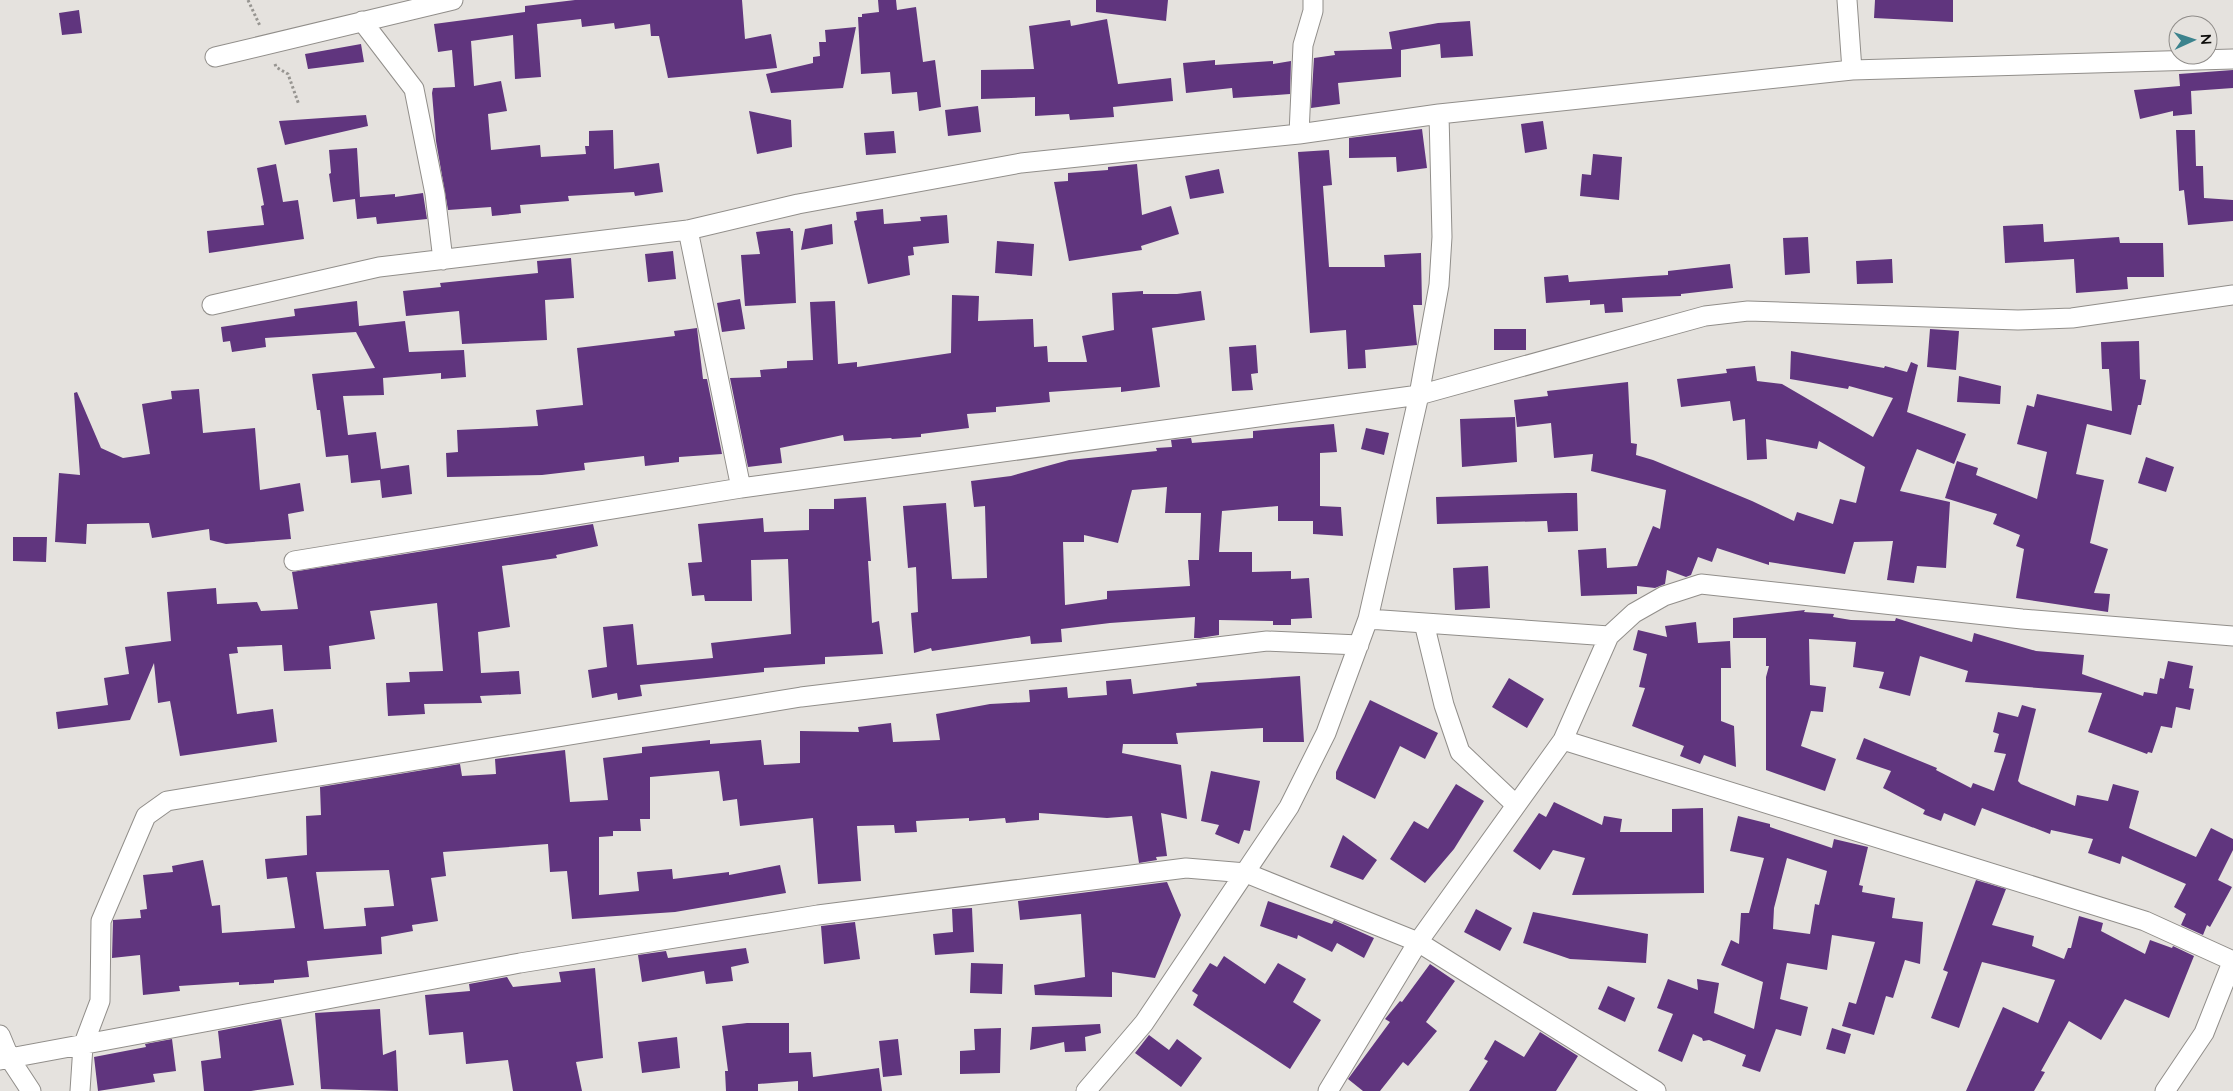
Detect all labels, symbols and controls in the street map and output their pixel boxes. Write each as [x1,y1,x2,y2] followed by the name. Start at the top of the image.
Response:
[2168,15,2218,65] north arrow
[2198,33,2215,45] text: N

